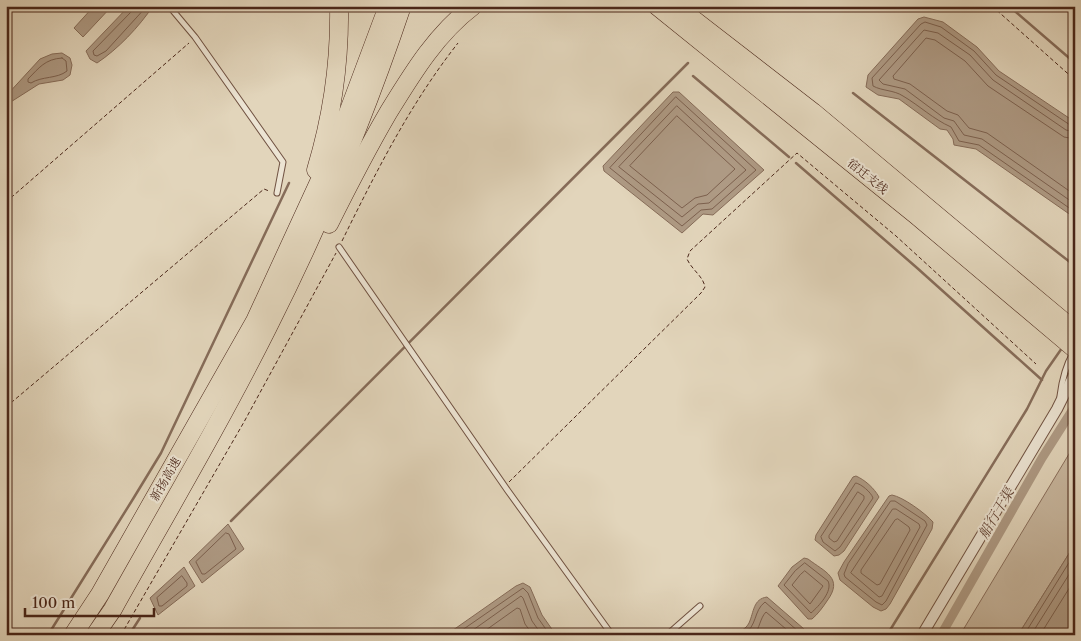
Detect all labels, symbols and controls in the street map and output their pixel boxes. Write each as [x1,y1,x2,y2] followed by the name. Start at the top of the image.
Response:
[845,155,891,197] street label: 宿迁支线
[147,454,183,504] street label: 新扬高速
[974,483,1019,542] water label: 船行干渠
[25,586,154,618] scale bar
[32,593,75,612] text: 100 m

